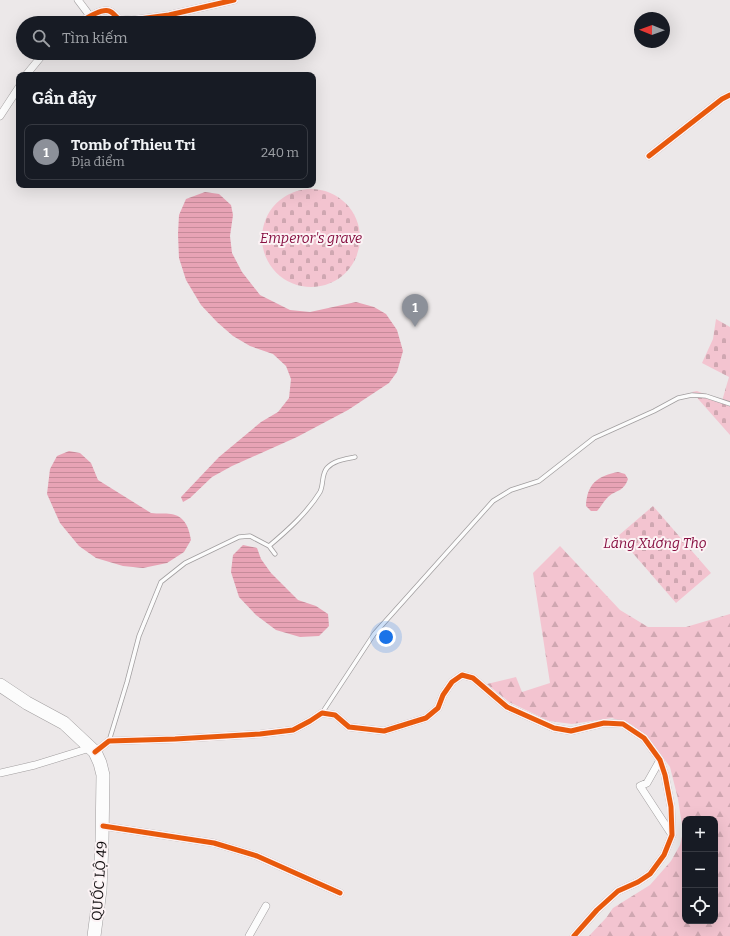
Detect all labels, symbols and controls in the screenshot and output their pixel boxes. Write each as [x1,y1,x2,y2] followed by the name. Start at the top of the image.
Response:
[634,12,670,48] north arrow
[16,16,316,60] search box
[30,27,52,49] icon: search
[62,29,127,47] text: Tìm kiếm
[32,88,96,109] text: Gần đây
[71,136,196,154] text: Tomb of Thieu Tri
[43,145,49,160] text: 1
[261,145,299,160] text: 240 m
[71,154,125,169] text: Địa điểm
[260,230,362,247] park label: Emperor's grave
[402,294,428,327] pin: 1
[603,535,707,552] park label: Lăng Xương Thọ
[376,627,396,647] your location
[682,816,718,924] map controls
[682,816,718,852] button: +
[85,840,111,922] street label: QUỐC LỘ 49
[682,852,718,888] button: −
[682,888,718,924] button: locate

